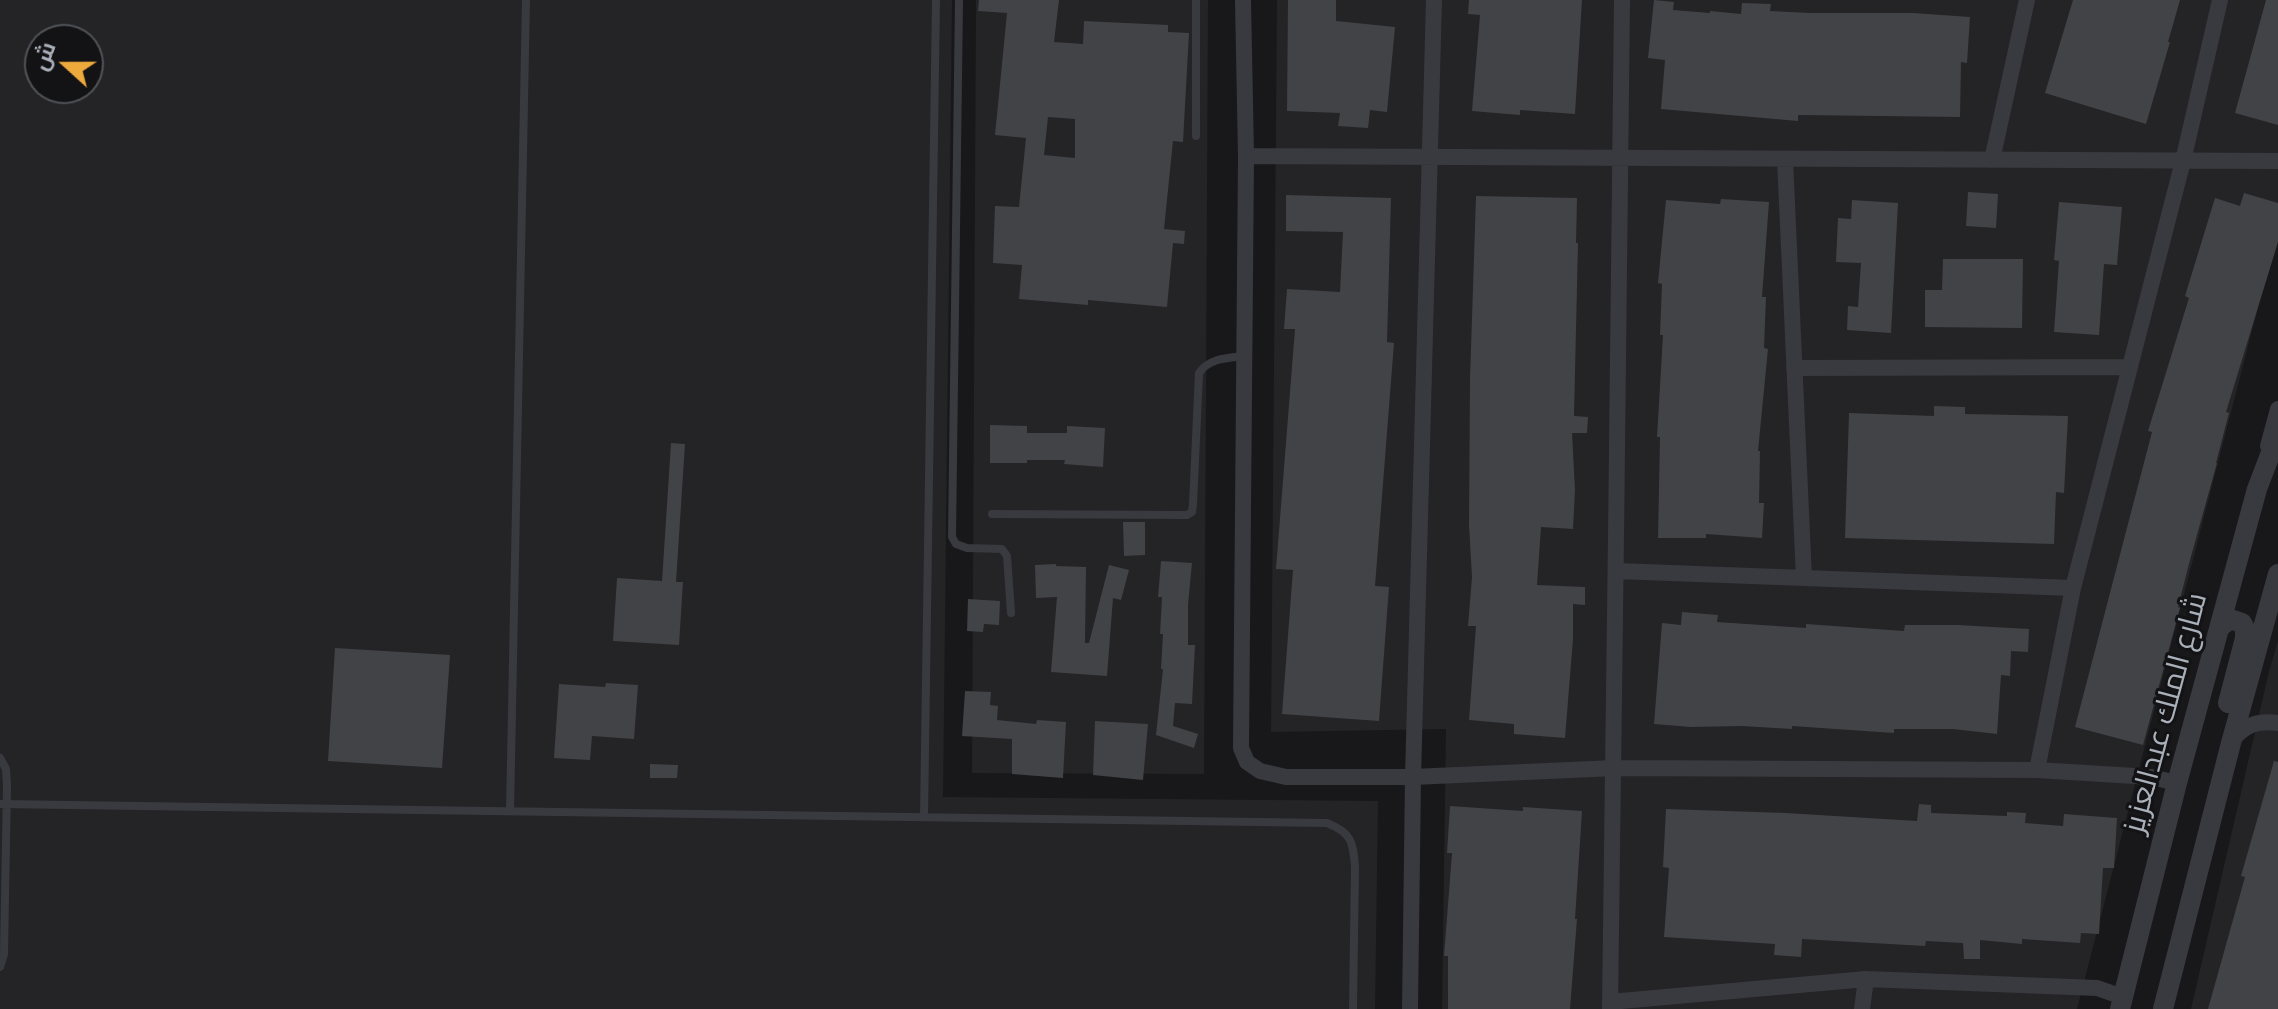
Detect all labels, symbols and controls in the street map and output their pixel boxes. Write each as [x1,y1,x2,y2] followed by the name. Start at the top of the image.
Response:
[24,24,104,104] north arrow
[25,38,62,74] text: ش
[2117,589,2215,837] street label: شارع الملك عبدالعزيز

